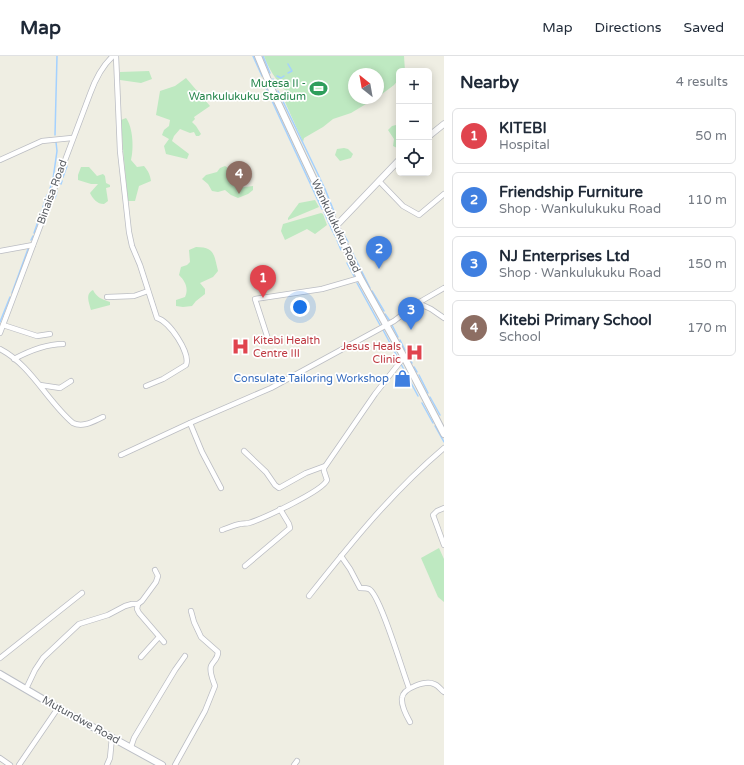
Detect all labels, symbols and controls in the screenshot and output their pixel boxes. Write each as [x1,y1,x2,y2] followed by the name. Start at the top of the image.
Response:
[20,17,61,39] text: Map
[542,19,573,36] text: Map
[595,19,662,36] text: Directions
[684,19,724,36] text: Saved
[348,68,384,104] north arrow
[396,68,432,176] map controls
[396,68,432,104] button: +
[460,72,519,93] text: Nearby
[676,74,728,90] text: 4 results
[189,77,306,103] place label: Mutesa II - Wankulukuku Stadium
[309,79,329,99] sports icon: Mutesa II - Wankulukuku Stadium
[396,104,432,140] button: −
[499,119,547,137] text: KITEBI
[470,128,478,144] text: 1
[695,128,727,144] text: 50 m
[499,137,550,153] text: Hospital
[396,140,432,176] button: locate
[34,158,70,226] street label: Binaisa Road
[226,161,252,194] pin: 4
[309,177,363,275] street label: Wankulukuku Road
[499,183,643,201] text: Friendship Furniture
[470,192,478,208] text: 2
[687,192,727,208] text: 110 m
[499,201,661,217] text: Shop · Wankulukuku Road
[366,236,392,269] pin: 2
[499,247,630,265] text: NJ Enterprises Ltd
[470,256,478,272] text: 3
[687,256,727,272] text: 150 m
[250,265,276,298] pin: 1
[499,265,661,281] text: Shop · Wankulukuku Road
[290,297,310,317] your location
[398,297,424,330] pin: 3
[499,311,652,329] text: Kitebi Primary School
[470,320,478,336] text: 4
[687,320,727,336] text: 170 m
[499,329,541,345] text: School
[253,334,320,360] place label: Kitebi Health Centre III
[230,336,250,356] hospital icon: Kitebi Health Centre III
[341,340,401,366] place label: Jesus Heals Clinic
[404,342,424,362] hospital icon: Jesus Heals Clinic
[392,368,412,388] shop icon: Consulate Tailoring Workshop
[233,372,389,385] place label: Consulate Tailoring Workshop
[40,693,122,747] street label: Mutundwe Road

